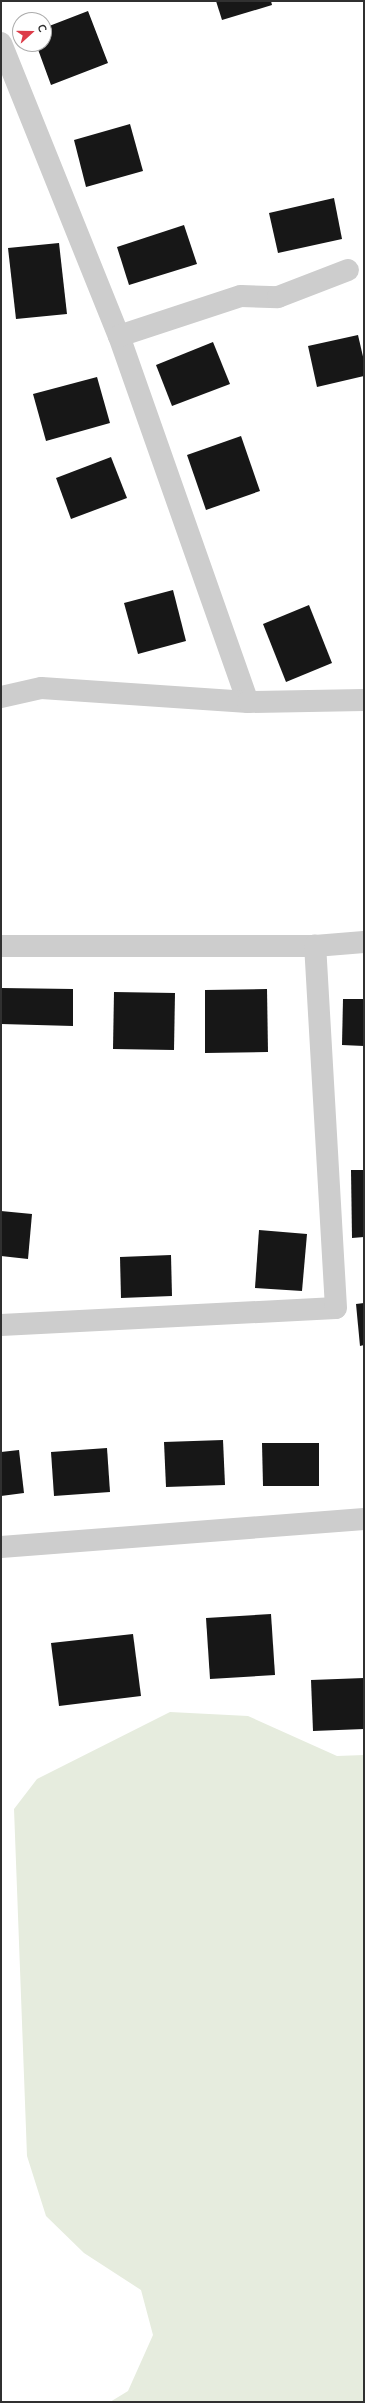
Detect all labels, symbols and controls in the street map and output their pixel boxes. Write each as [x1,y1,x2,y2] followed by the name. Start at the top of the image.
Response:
[12,12,52,52] north arrow
[34,22,50,34] text: С

